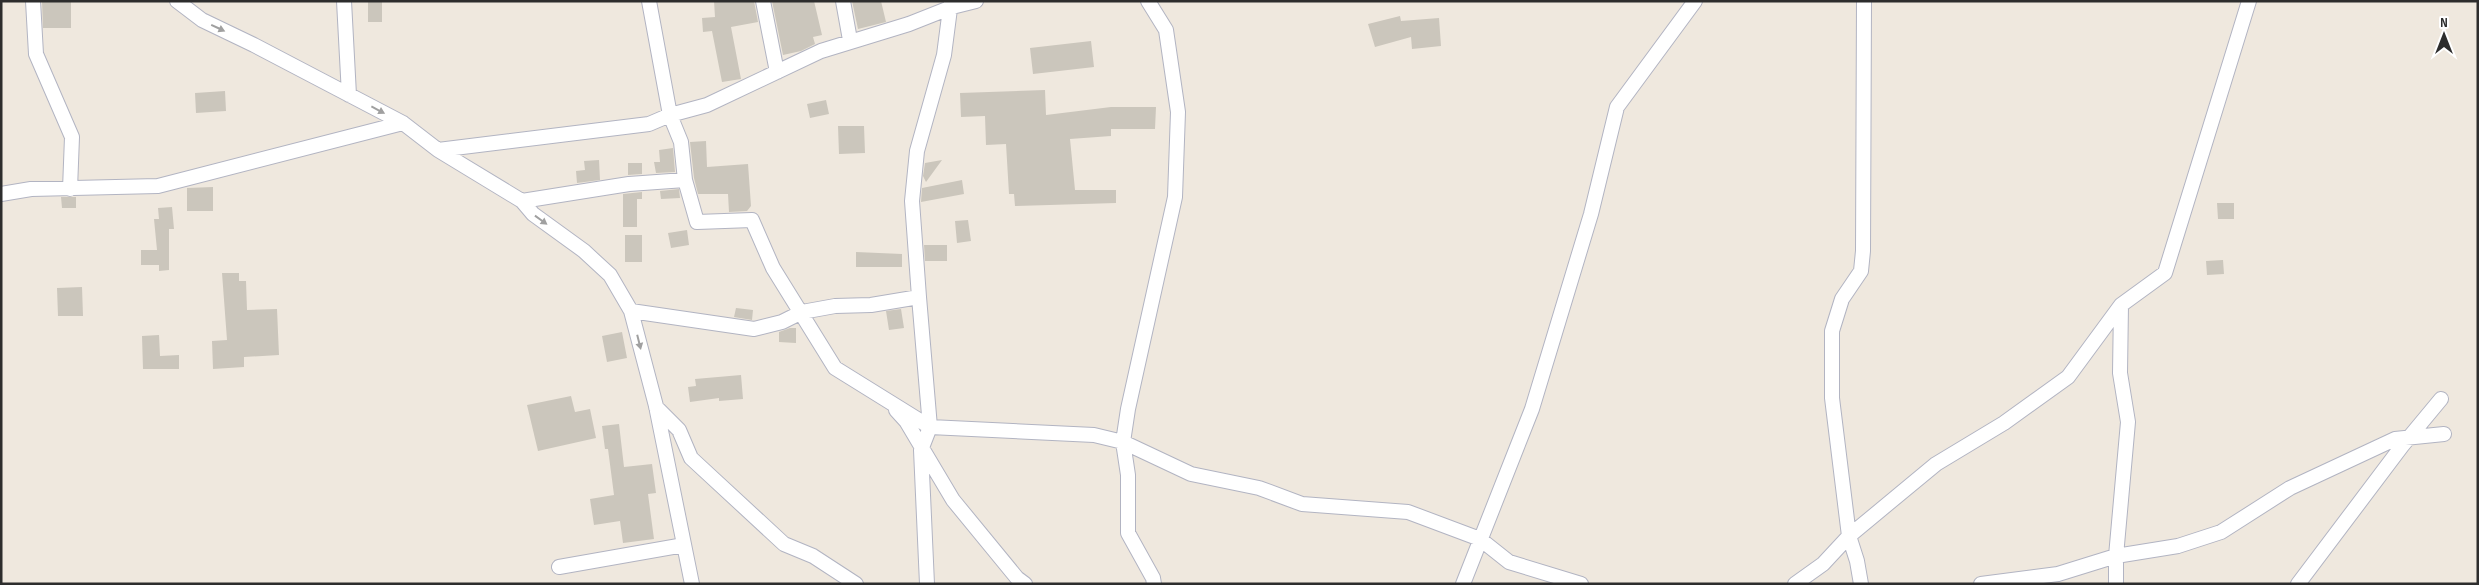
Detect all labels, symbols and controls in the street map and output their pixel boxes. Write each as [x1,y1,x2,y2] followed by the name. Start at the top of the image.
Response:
[2419,10,2469,60] north arrow
[2440,14,2448,31] text: N
[211,24,225,32] one-way arrow
[371,106,385,114] one-way arrow
[534,215,548,225] one-way arrow
[635,335,643,350] one-way arrow

